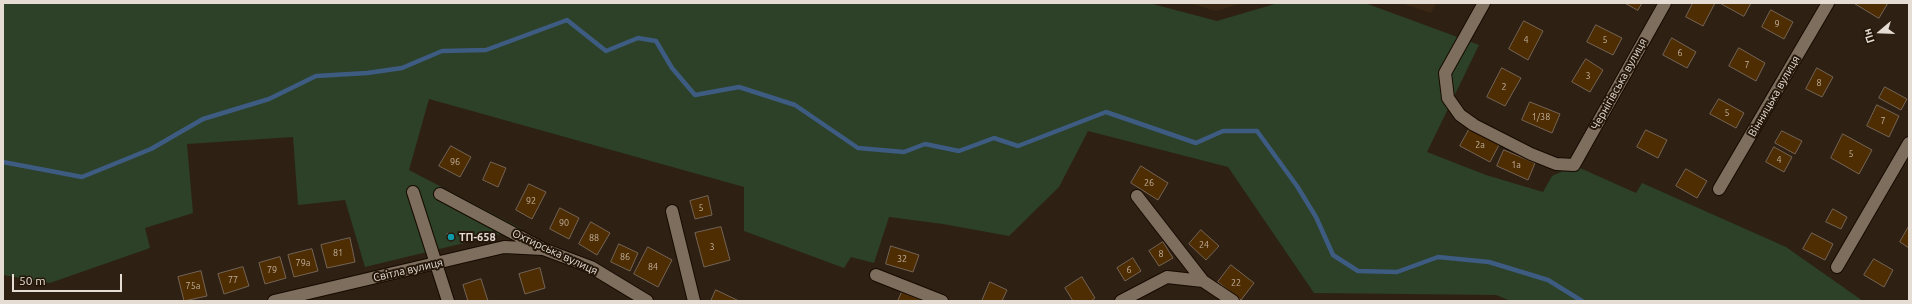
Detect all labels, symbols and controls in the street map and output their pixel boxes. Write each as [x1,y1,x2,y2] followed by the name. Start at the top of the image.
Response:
[1860,12,1900,52] north arrow
[1774,19,1780,29] house number: 9
[1861,27,1877,45] text: Пн
[1523,35,1529,45] house number: 4
[1602,35,1608,45] house number: 5
[1588,36,1650,132] street label: Чернігівська вулиця
[1677,48,1683,58] house number: 6
[1745,53,1803,139] street label: Вінницька вулиця
[1744,60,1750,70] house number: 7
[1585,71,1591,81] house number: 3
[1816,78,1822,88] house number: 8
[1501,82,1507,92] house number: 2
[1724,108,1730,118] house number: 5
[1532,112,1550,122] house number: 1/38
[1880,116,1886,126] house number: 7
[1475,140,1485,150] house number: 2а
[1848,149,1854,159] house number: 5
[1776,155,1782,165] house number: 4
[450,157,460,167] house number: 96
[1511,160,1521,170] house number: 1а
[1144,178,1154,188] house number: 26
[526,196,536,206] house number: 92
[698,203,704,213] house number: 5
[559,218,569,228] house number: 90
[510,226,600,278] street label: Охтирська вулиця
[459,230,496,244] place label: ТП-658
[446,232,456,242] marker: ТП-658
[589,233,599,243] house number: 88
[1199,240,1209,250] house number: 24
[709,242,715,252] house number: 3
[333,248,343,258] house number: 81
[1158,249,1164,259] house number: 8
[620,252,630,262] house number: 86
[897,254,907,264] house number: 32
[372,256,444,284] street label: Світла вулиця
[296,258,310,268] house number: 79а
[648,262,658,272] house number: 84
[267,265,277,275] house number: 79
[1126,265,1132,275] house number: 6
[14,266,124,292] scale bar
[19,274,46,287] text: 50 m
[228,275,238,285] house number: 77
[1231,278,1241,288] house number: 22
[186,281,200,291] house number: 75а

